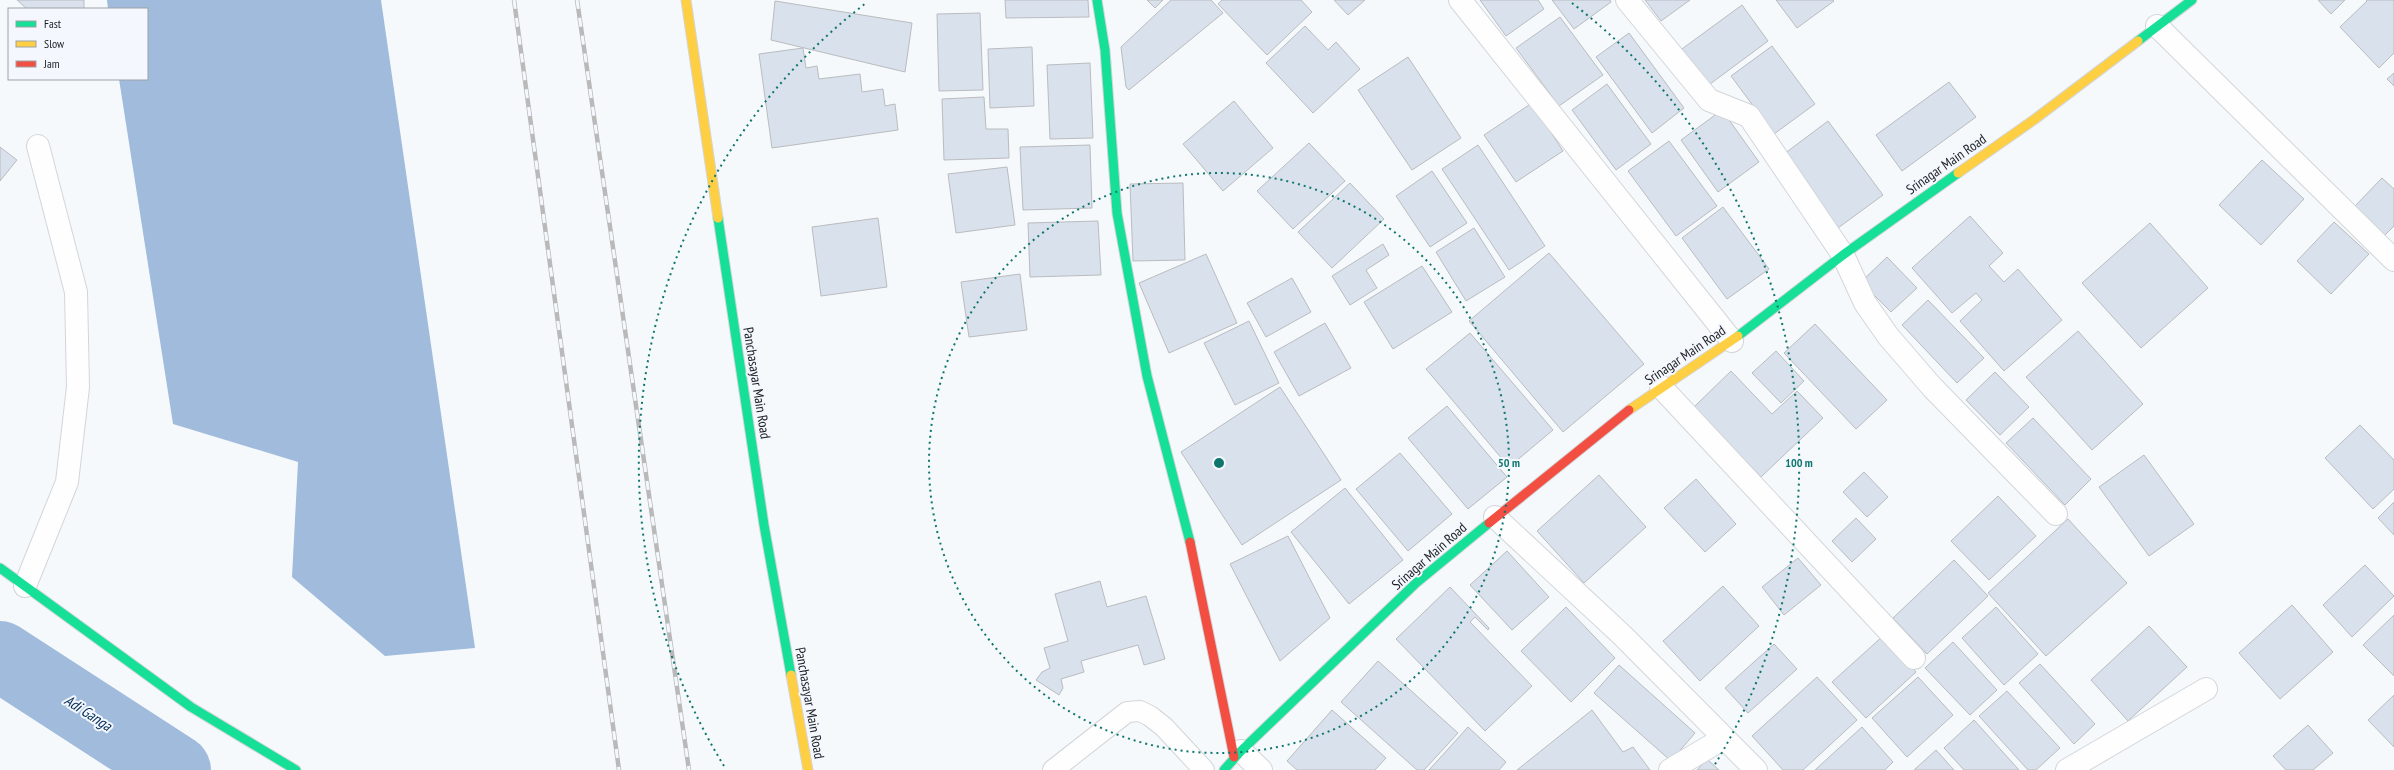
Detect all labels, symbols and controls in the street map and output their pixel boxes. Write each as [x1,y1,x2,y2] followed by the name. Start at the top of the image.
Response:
[8,8,148,80] legend
[44,16,62,31] text: Fast
[44,36,65,51] text: Slow
[43,56,60,71] text: Jam
[1902,130,1990,198] street label: Srinagar Main Road
[1641,321,1729,389] street label: Srinagar Main Road
[739,326,775,440] street label: Panchasayar Main Road
[1498,455,1520,470] text: 50 m
[1785,455,1813,470] text: 100 m
[1212,456,1226,470] centre of rings
[1388,518,1470,594] street label: Srinagar Main Road
[791,646,829,760] street label: Panchasayar Main Road
[61,690,116,735] water label: Adi Ganga

